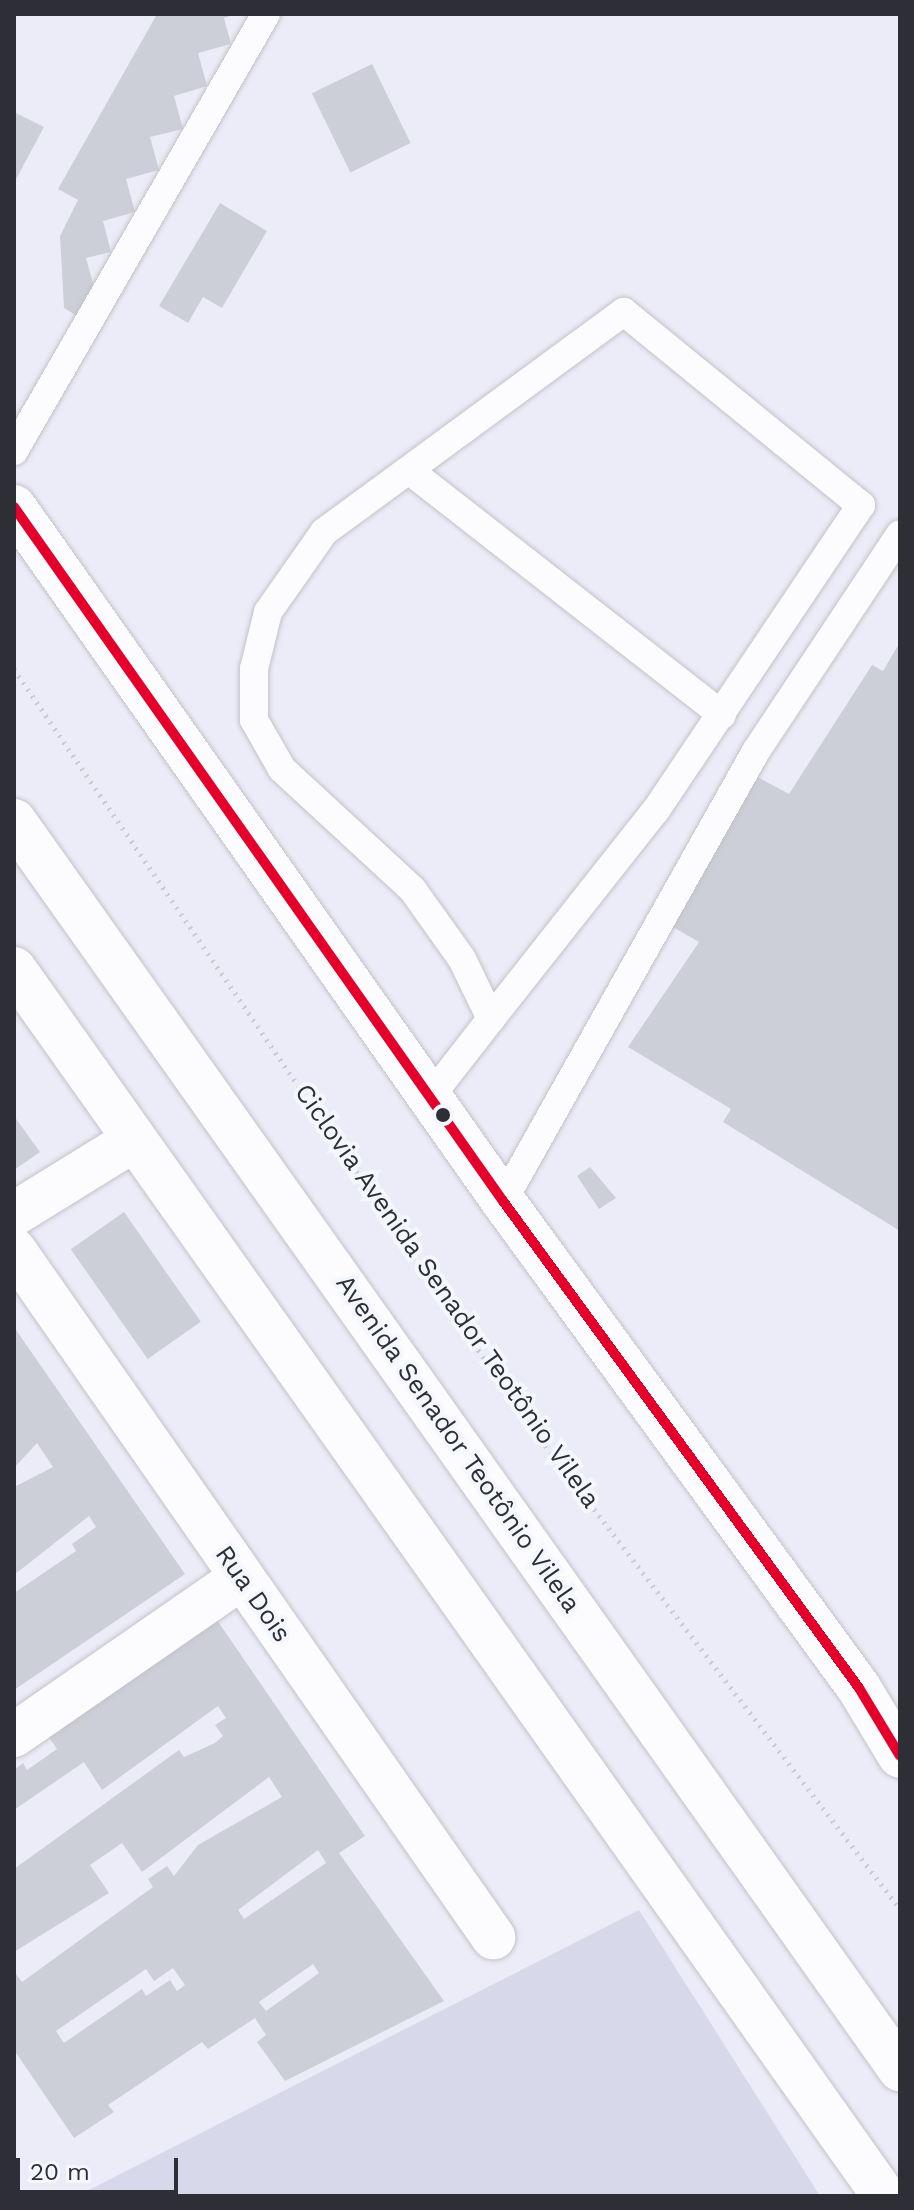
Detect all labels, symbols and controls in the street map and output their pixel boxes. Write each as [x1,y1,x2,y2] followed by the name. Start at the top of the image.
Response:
[287,1076,607,1516] street label: Ciclovia Avenida Senador Teotônio Vilela
[435,1107,451,1123] unlabelled marker
[328,1268,588,1620] street label: Avenida Senador Teotônio Vilela
[208,1539,298,1649] street label: Rua Dois
[20,2142,182,2192] scale bar
[30,2158,90,2186] text: 20 m

